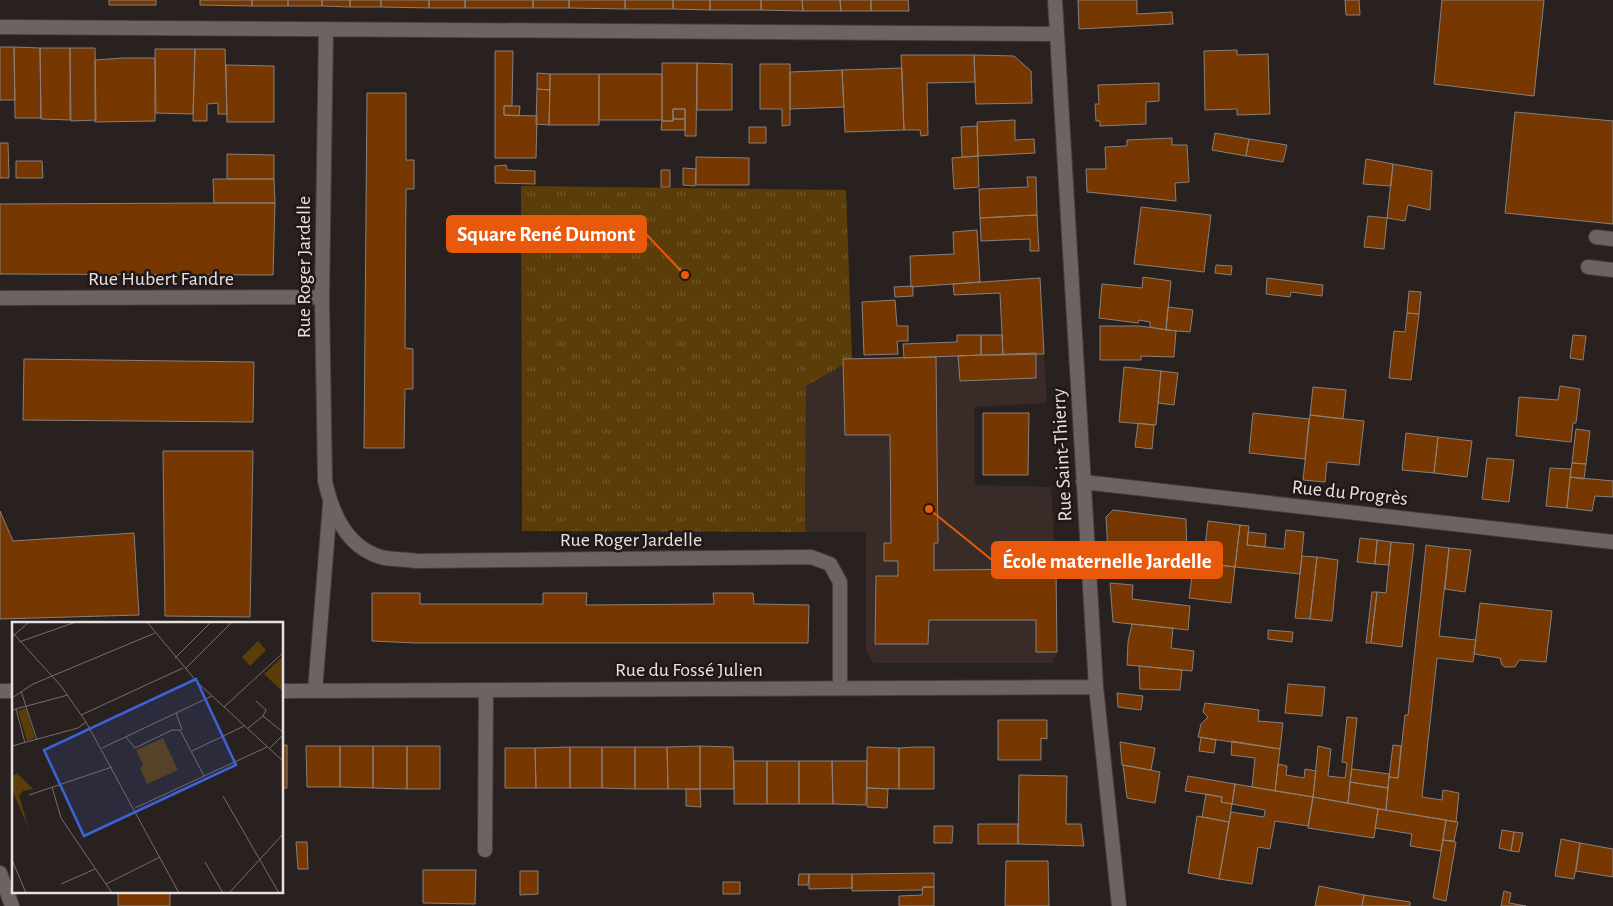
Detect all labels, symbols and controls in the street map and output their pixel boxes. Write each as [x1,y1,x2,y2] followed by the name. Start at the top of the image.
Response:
[294,196,314,338] street label: Rue Roger Jardelle
[447,216,646,252] callout: Square René Dumont
[457,224,635,245] text: Square René Dumont
[88,269,234,289] street label: Rue Hubert Fandre
[1048,387,1075,522] street label: Rue Saint-Thierry
[1291,477,1409,509] street label: Rue du Progrès
[560,530,702,550] street label: Rue Roger Jardelle
[992,542,1222,578] callout: École maternelle Jardelle
[1002,548,1212,572] text: École maternelle Jardelle
[12,622,284,894] inset map
[615,660,763,680] street label: Rue du Fossé Julien

